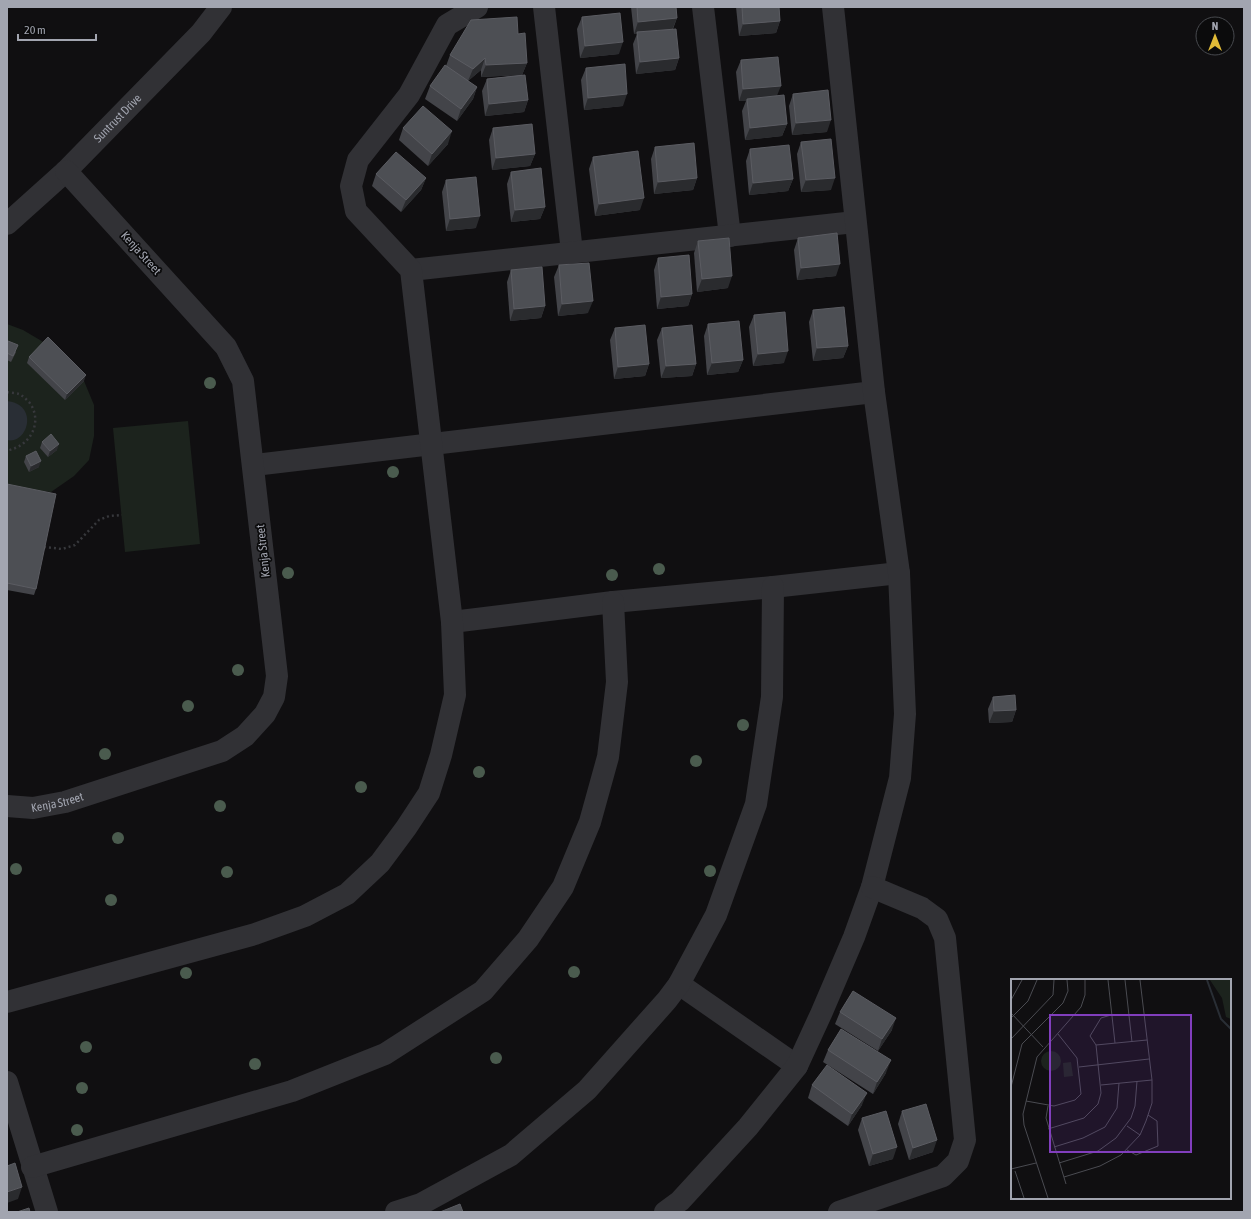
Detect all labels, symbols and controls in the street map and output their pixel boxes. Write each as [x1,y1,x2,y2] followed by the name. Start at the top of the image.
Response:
[18,16,96,42] scale bar
[1195,16,1235,56] north arrow
[1212,20,1218,32] text: N
[24,23,46,37] text: 20 m
[91,91,144,145] street label: Suntrust Drive
[118,229,164,278] street label: Kenja Street
[253,523,273,578] street label: Kenja Street
[30,789,86,815] street label: Kenja Street
[1011,979,1231,1199] inset map

